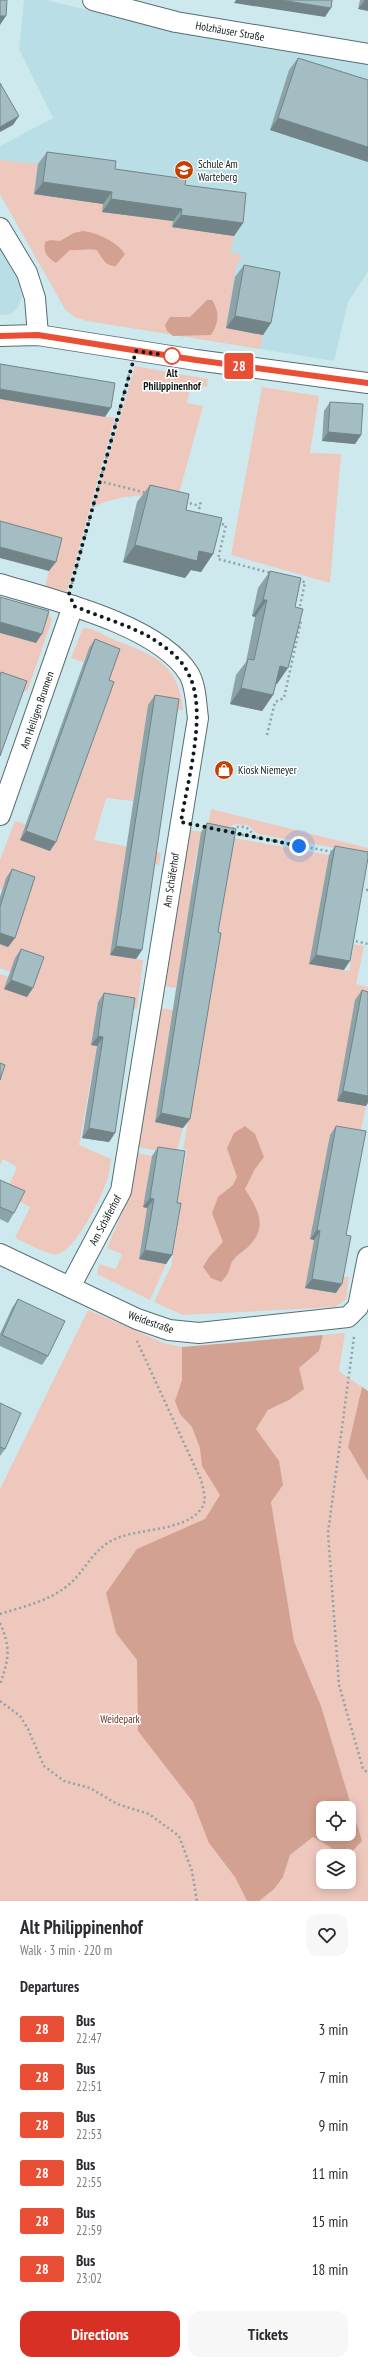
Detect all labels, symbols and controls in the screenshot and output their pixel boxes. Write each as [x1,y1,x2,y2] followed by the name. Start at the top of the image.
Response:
[194,18,266,44] street label: Holzhäuser Straße
[198,157,238,184] place label: Schule Am Warteberg
[173,159,195,181] school or university icon: Schule Am Warteberg
[163,347,181,365] marker: Alt Philippinenhof
[221,353,257,379] line badge: 28
[232,357,246,375] text: 28
[143,366,202,393] place label: Alt Philippinenhof
[17,669,57,751] street label: Am Heiligen Brunnen
[213,759,235,781] shop icon: Kiosk Niemeyer
[238,763,297,777] place label: Kiosk Niemeyer
[289,836,309,856] your location
[160,851,182,908] street label: Am Schäferhof
[86,1191,125,1248] street label: Am Schäferhof
[126,1308,176,1336] street label: Weidestraße
[100,1712,141,1726] park label: Weidepark
[316,1801,356,1889] map controls
[316,1801,356,1841] button: locate
[316,1849,356,1889] button: layers
[306,1914,348,1956] button: heart
[20,1915,143,1939] text: Alt Philippinenhof
[20,1942,112,1959] text: Walk · 3 min · 220 m
[20,1977,79,1996] text: Departures
[76,2011,95,2030] text: Bus
[35,2020,49,2038] text: 28
[318,2020,348,2039] text: 3 min
[76,2030,102,2047] text: 22:47
[76,2059,95,2078] text: Bus
[35,2068,49,2086] text: 28
[319,2068,348,2087] text: 7 min
[76,2078,102,2095] text: 22:51
[76,2107,95,2126] text: Bus
[35,2116,49,2134] text: 28
[318,2116,348,2135] text: 9 min
[76,2126,102,2143] text: 22:53
[76,2155,95,2174] text: Bus
[35,2164,49,2182] text: 28
[312,2164,348,2183] text: 11 min
[76,2174,102,2191] text: 22:55
[76,2203,95,2222] text: Bus
[35,2212,49,2230] text: 28
[312,2212,348,2231] text: 15 min
[76,2222,102,2239] text: 22:59
[76,2251,95,2270] text: Bus
[35,2260,49,2278] text: 28
[312,2260,348,2279] text: 18 min
[76,2270,102,2287] text: 23:02
[20,2311,180,2357] button: Directions
[188,2311,348,2357] button: Tickets

